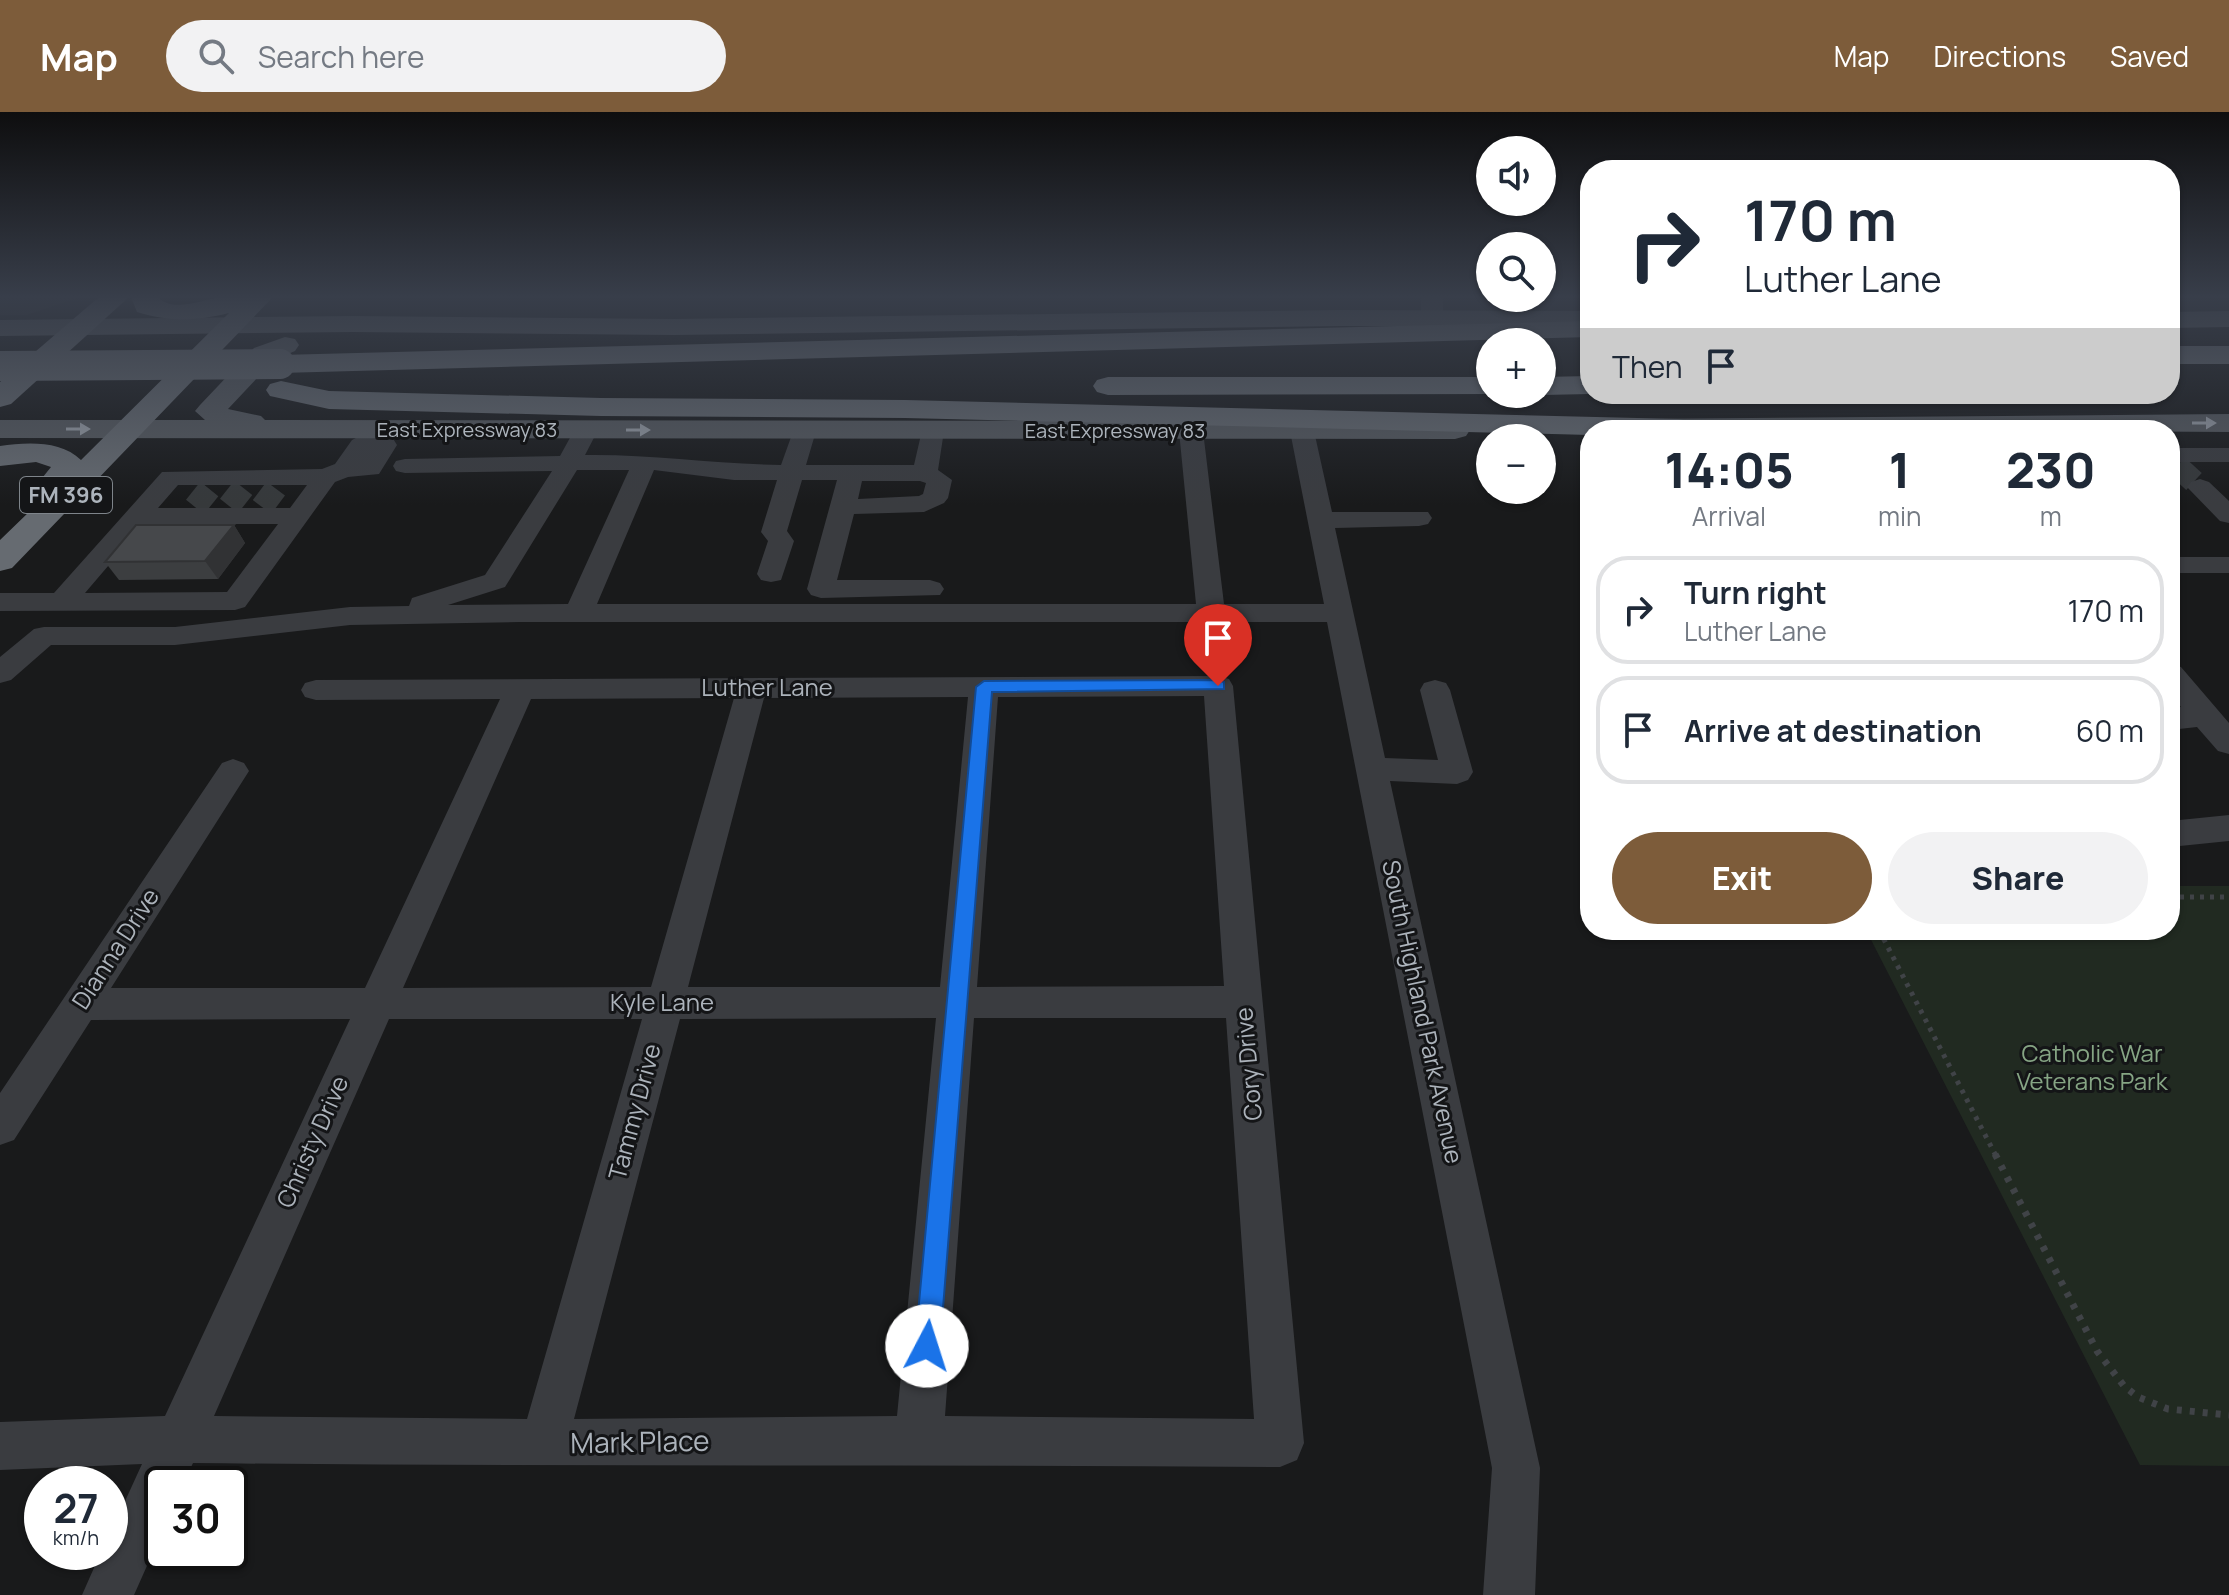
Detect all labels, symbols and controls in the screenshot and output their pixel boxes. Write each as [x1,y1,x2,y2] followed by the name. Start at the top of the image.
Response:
[166,20,726,92] search box
[40,30,118,82] text: Map
[194,34,238,78] icon: search
[258,36,425,77] text: Search here
[1834,37,1889,75] text: Map
[1933,37,2066,75] text: Directions
[2110,37,2189,75] text: Saved
[1476,136,1556,504] map controls
[1476,136,1556,216] button: sound
[1744,181,1897,258] text: 170 m
[1612,192,1716,296] icon: right
[1476,232,1556,312] button: search
[1744,254,1941,303] text: Luther Lane
[1476,328,1556,408] button: +
[1699,344,1743,388] icon: arrive
[1612,346,1683,387] text: Then
[377,416,557,443] street label: East Expressway 83
[1025,417,1205,444] street label: East Expressway 83
[2192,417,2217,429] one-way arrow
[66,423,91,435] one-way arrow
[626,424,651,436] one-way arrow
[1476,424,1556,504] button: −
[1664,437,1793,502] text: 14:05
[1889,437,1911,502] text: 1
[2006,437,2096,502] text: 230
[20,477,112,513] road number: FM 396
[1692,498,1766,534] text: Arrival
[1878,498,1921,534] text: min
[2040,498,2062,534] text: m
[1684,572,1827,613] text: Turn right
[1616,588,1660,632] icon: right
[2067,590,2144,631] text: 170 m
[1184,604,1252,686] pin
[1684,613,1827,649] text: Luther Lane
[1196,616,1240,660] icon: arrive
[701,670,833,703] street label: Luther Lane
[1616,708,1660,752] icon: arrive
[1684,710,1982,751] text: Arrive at destination
[2076,710,2144,751] text: 60 m
[1612,832,1872,924] button: Exit
[1888,832,2148,924] button: Share
[1375,857,1472,1166] street label: South Highland Park Avenue
[63,881,166,1015] street label: Dianna Drive
[610,985,714,1018] street label: Kyle Lane
[1226,1006,1269,1122] street label: Cory Drive
[2016,1036,2169,1097] park label: Catholic War Veterans Park
[600,1040,668,1183] street label: Tammy Drive
[268,1070,355,1213] street label: Christy Drive
[885,1304,969,1388] position arrow
[570,1421,710,1461] street label: Mark Place
[144,1466,248,1570] speed limit sign: 30
[53,1480,99,1535] text: 27
[53,1524,99,1551] text: km/h

